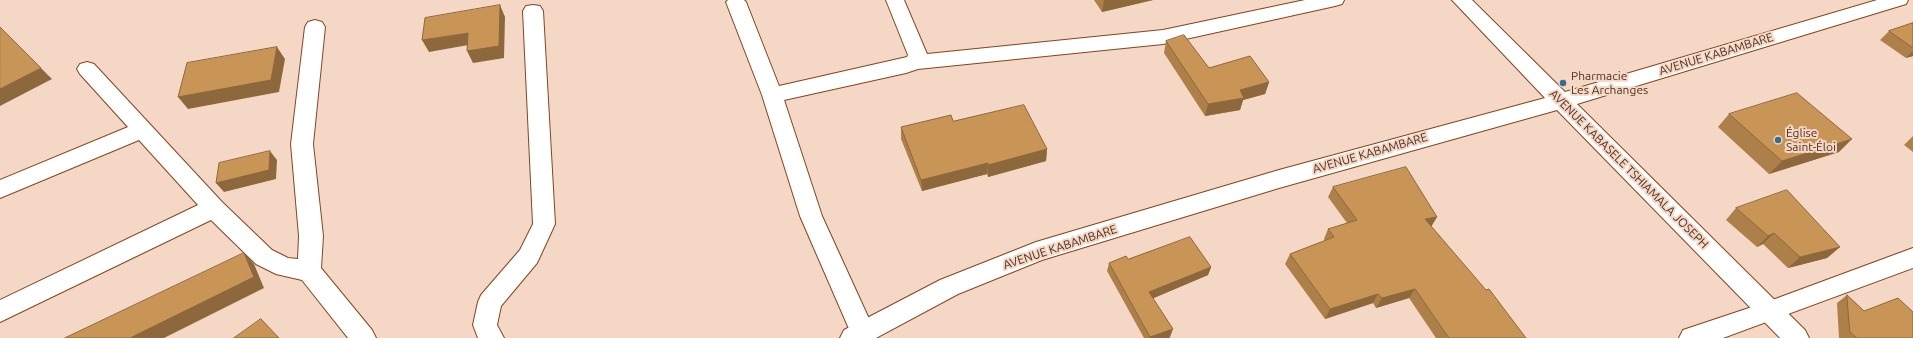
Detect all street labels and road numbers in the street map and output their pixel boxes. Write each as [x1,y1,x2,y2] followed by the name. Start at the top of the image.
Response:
[1657,30,1775,78] street label: AVENUE KABAMBARE
[1547,87,1711,251] street label: AVENUE KABASELE TSHIAMALA JOSEPH
[1311,130,1429,176] street label: AVENUE KABAMBARE
[1001,222,1119,272] street label: AVENUE KABAMBARE

